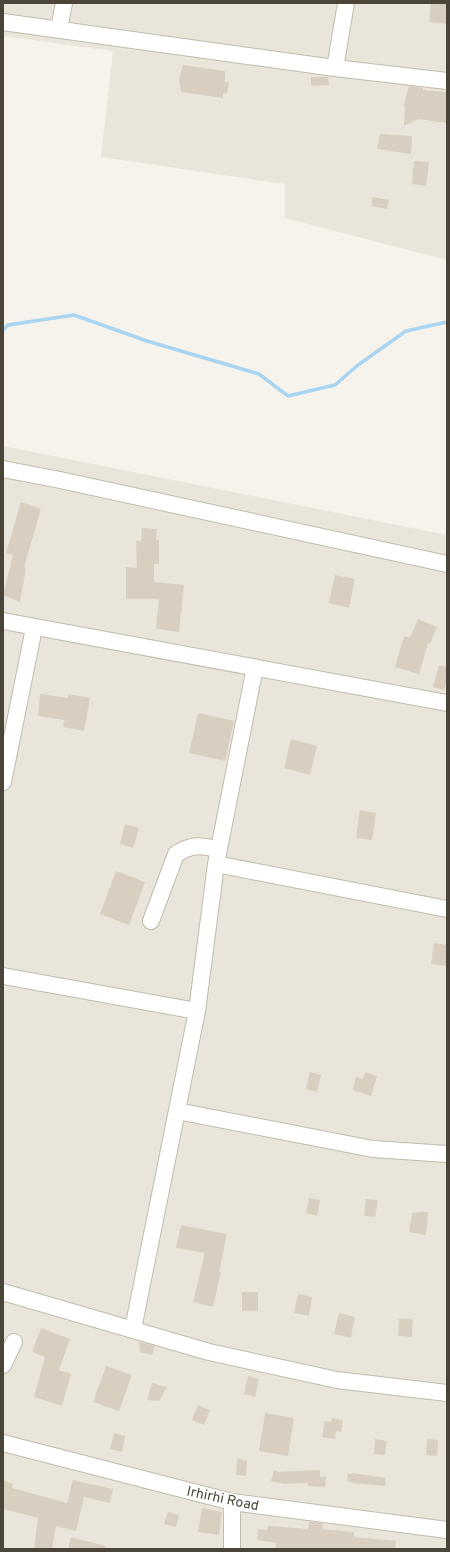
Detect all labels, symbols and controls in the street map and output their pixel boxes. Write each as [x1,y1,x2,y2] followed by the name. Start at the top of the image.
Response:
[185,1484,260,1515] street label: Irhirhi Road

